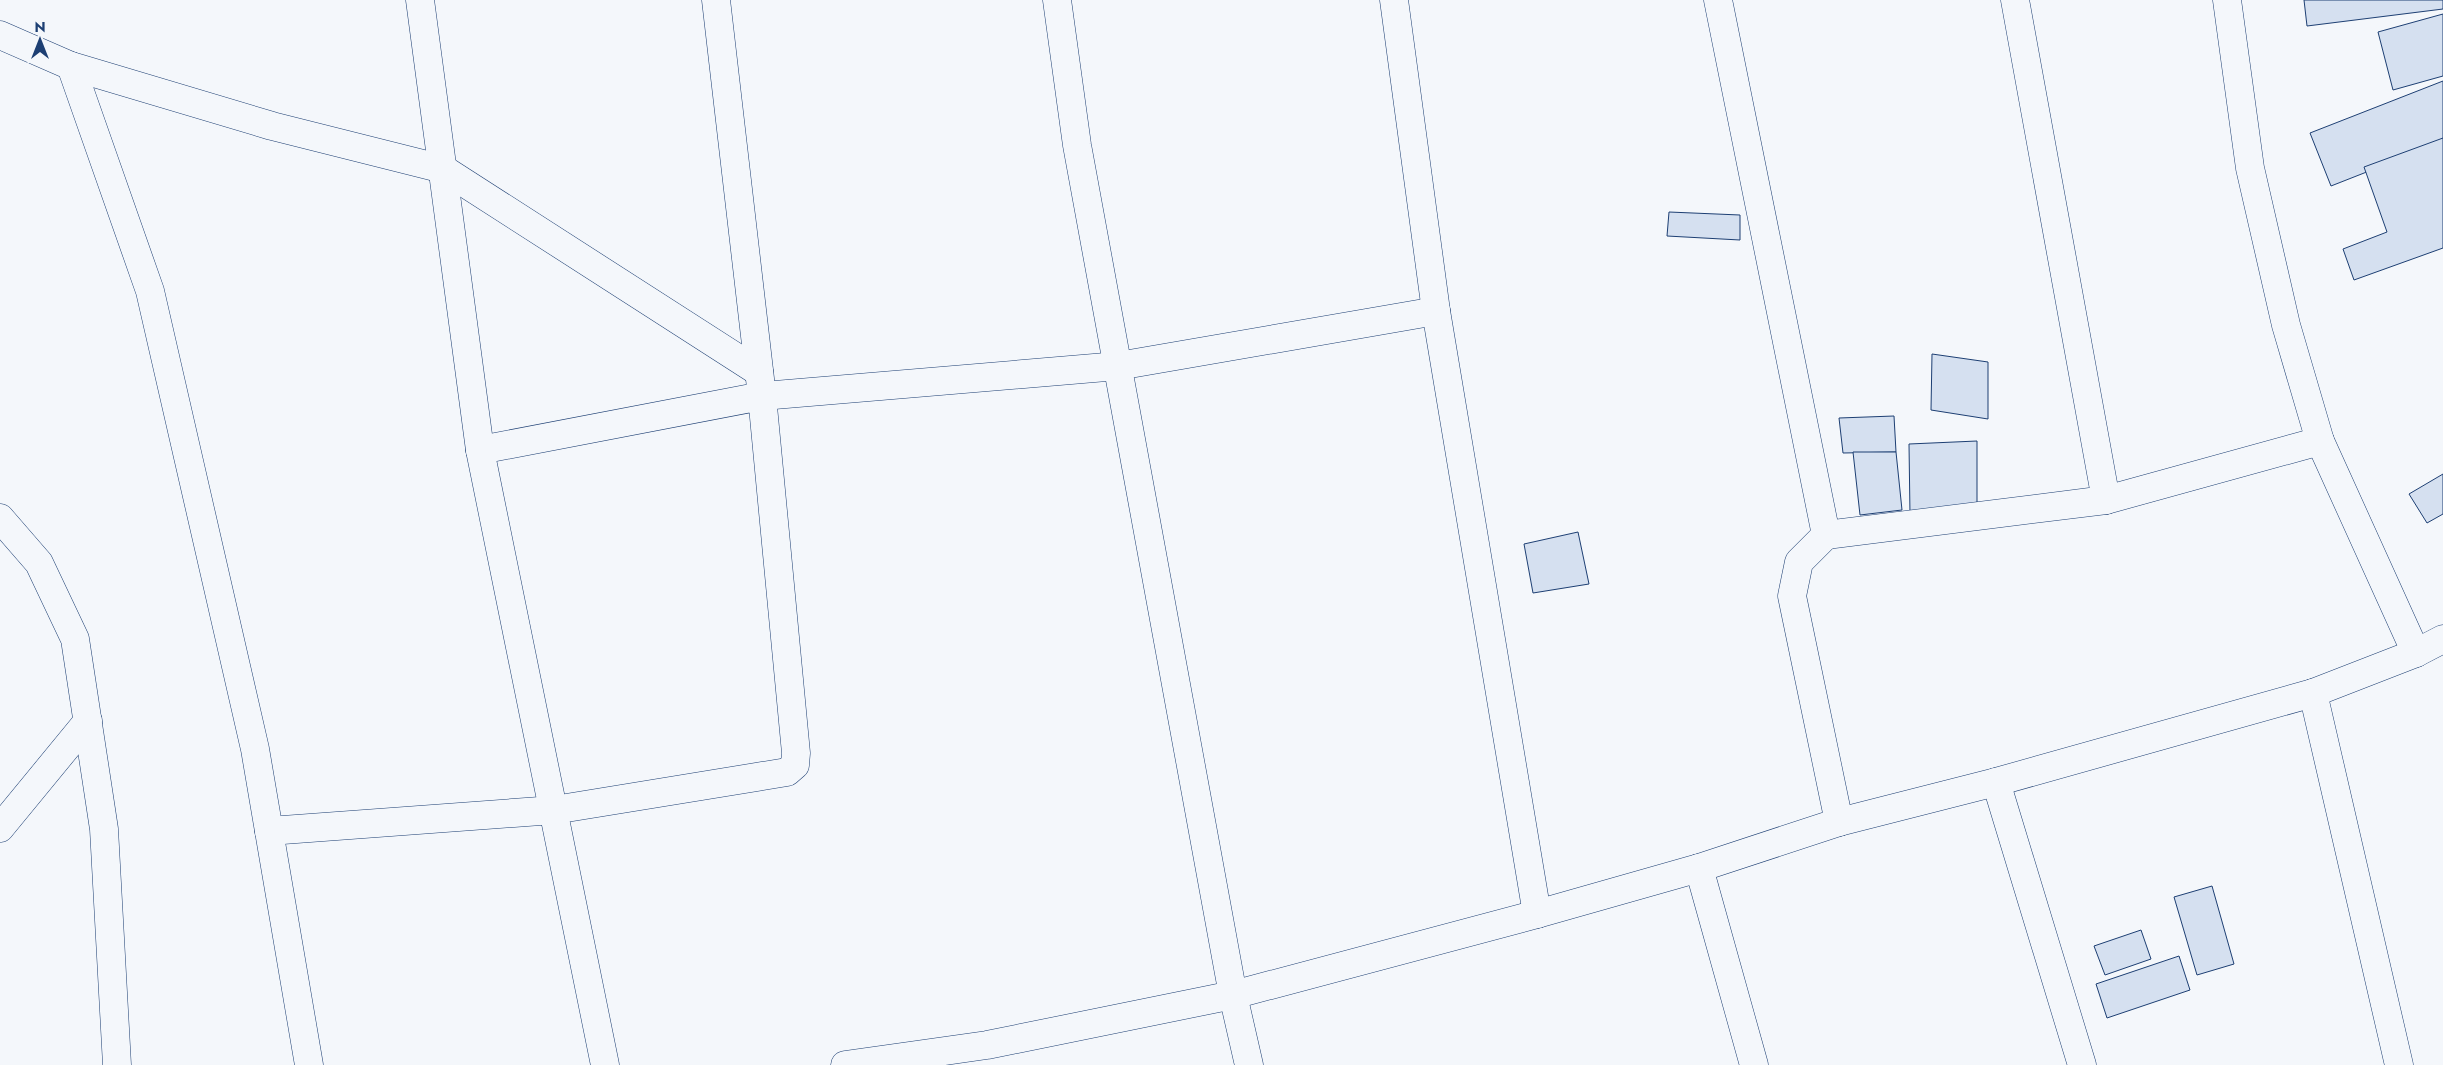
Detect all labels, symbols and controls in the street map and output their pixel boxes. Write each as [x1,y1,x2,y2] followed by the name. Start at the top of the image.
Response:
[15,15,65,65] north arrow
[34,17,46,37] text: N

